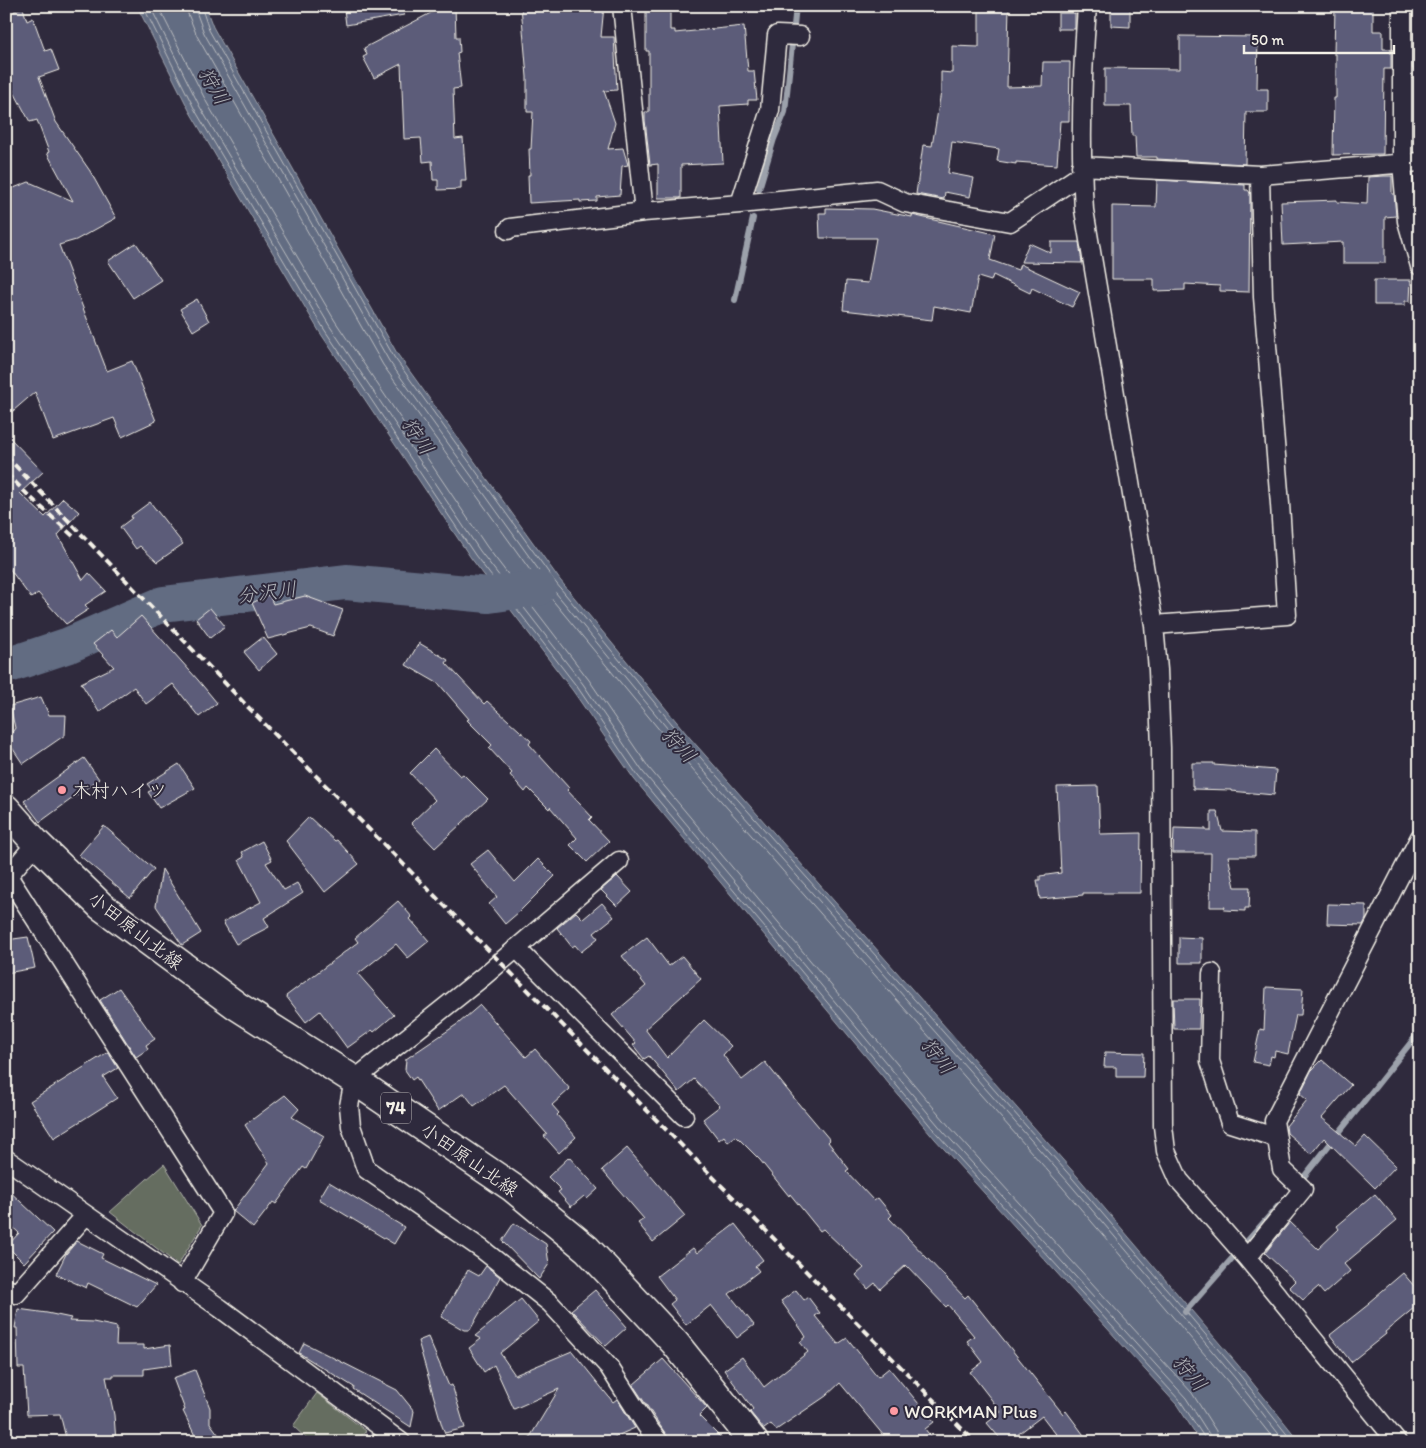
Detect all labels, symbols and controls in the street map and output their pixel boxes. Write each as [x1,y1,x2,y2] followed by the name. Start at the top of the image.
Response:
[1244,22,1394,54] scale bar
[1251,31,1284,49] text: 50 m
[194,63,234,109] water label: 狩川
[397,413,439,459] water label: 狩川
[236,576,298,608] water label: 分沢川
[657,722,701,768] water label: 狩川
[72,779,167,802] place label: 木村ハイツ
[56,784,68,796] marker: 木村ハイツ
[84,886,188,975] street label: 小田原山北線
[916,1033,960,1079] water label: 狩川
[381,1092,411,1124] road number: 74
[416,1117,523,1202] street label: 小田原山北線
[1168,1350,1212,1396] water label: 狩川
[904,1400,1038,1423] place label: WORKMAN Plus
[888,1405,900,1417] marker: WORKMAN Plus

